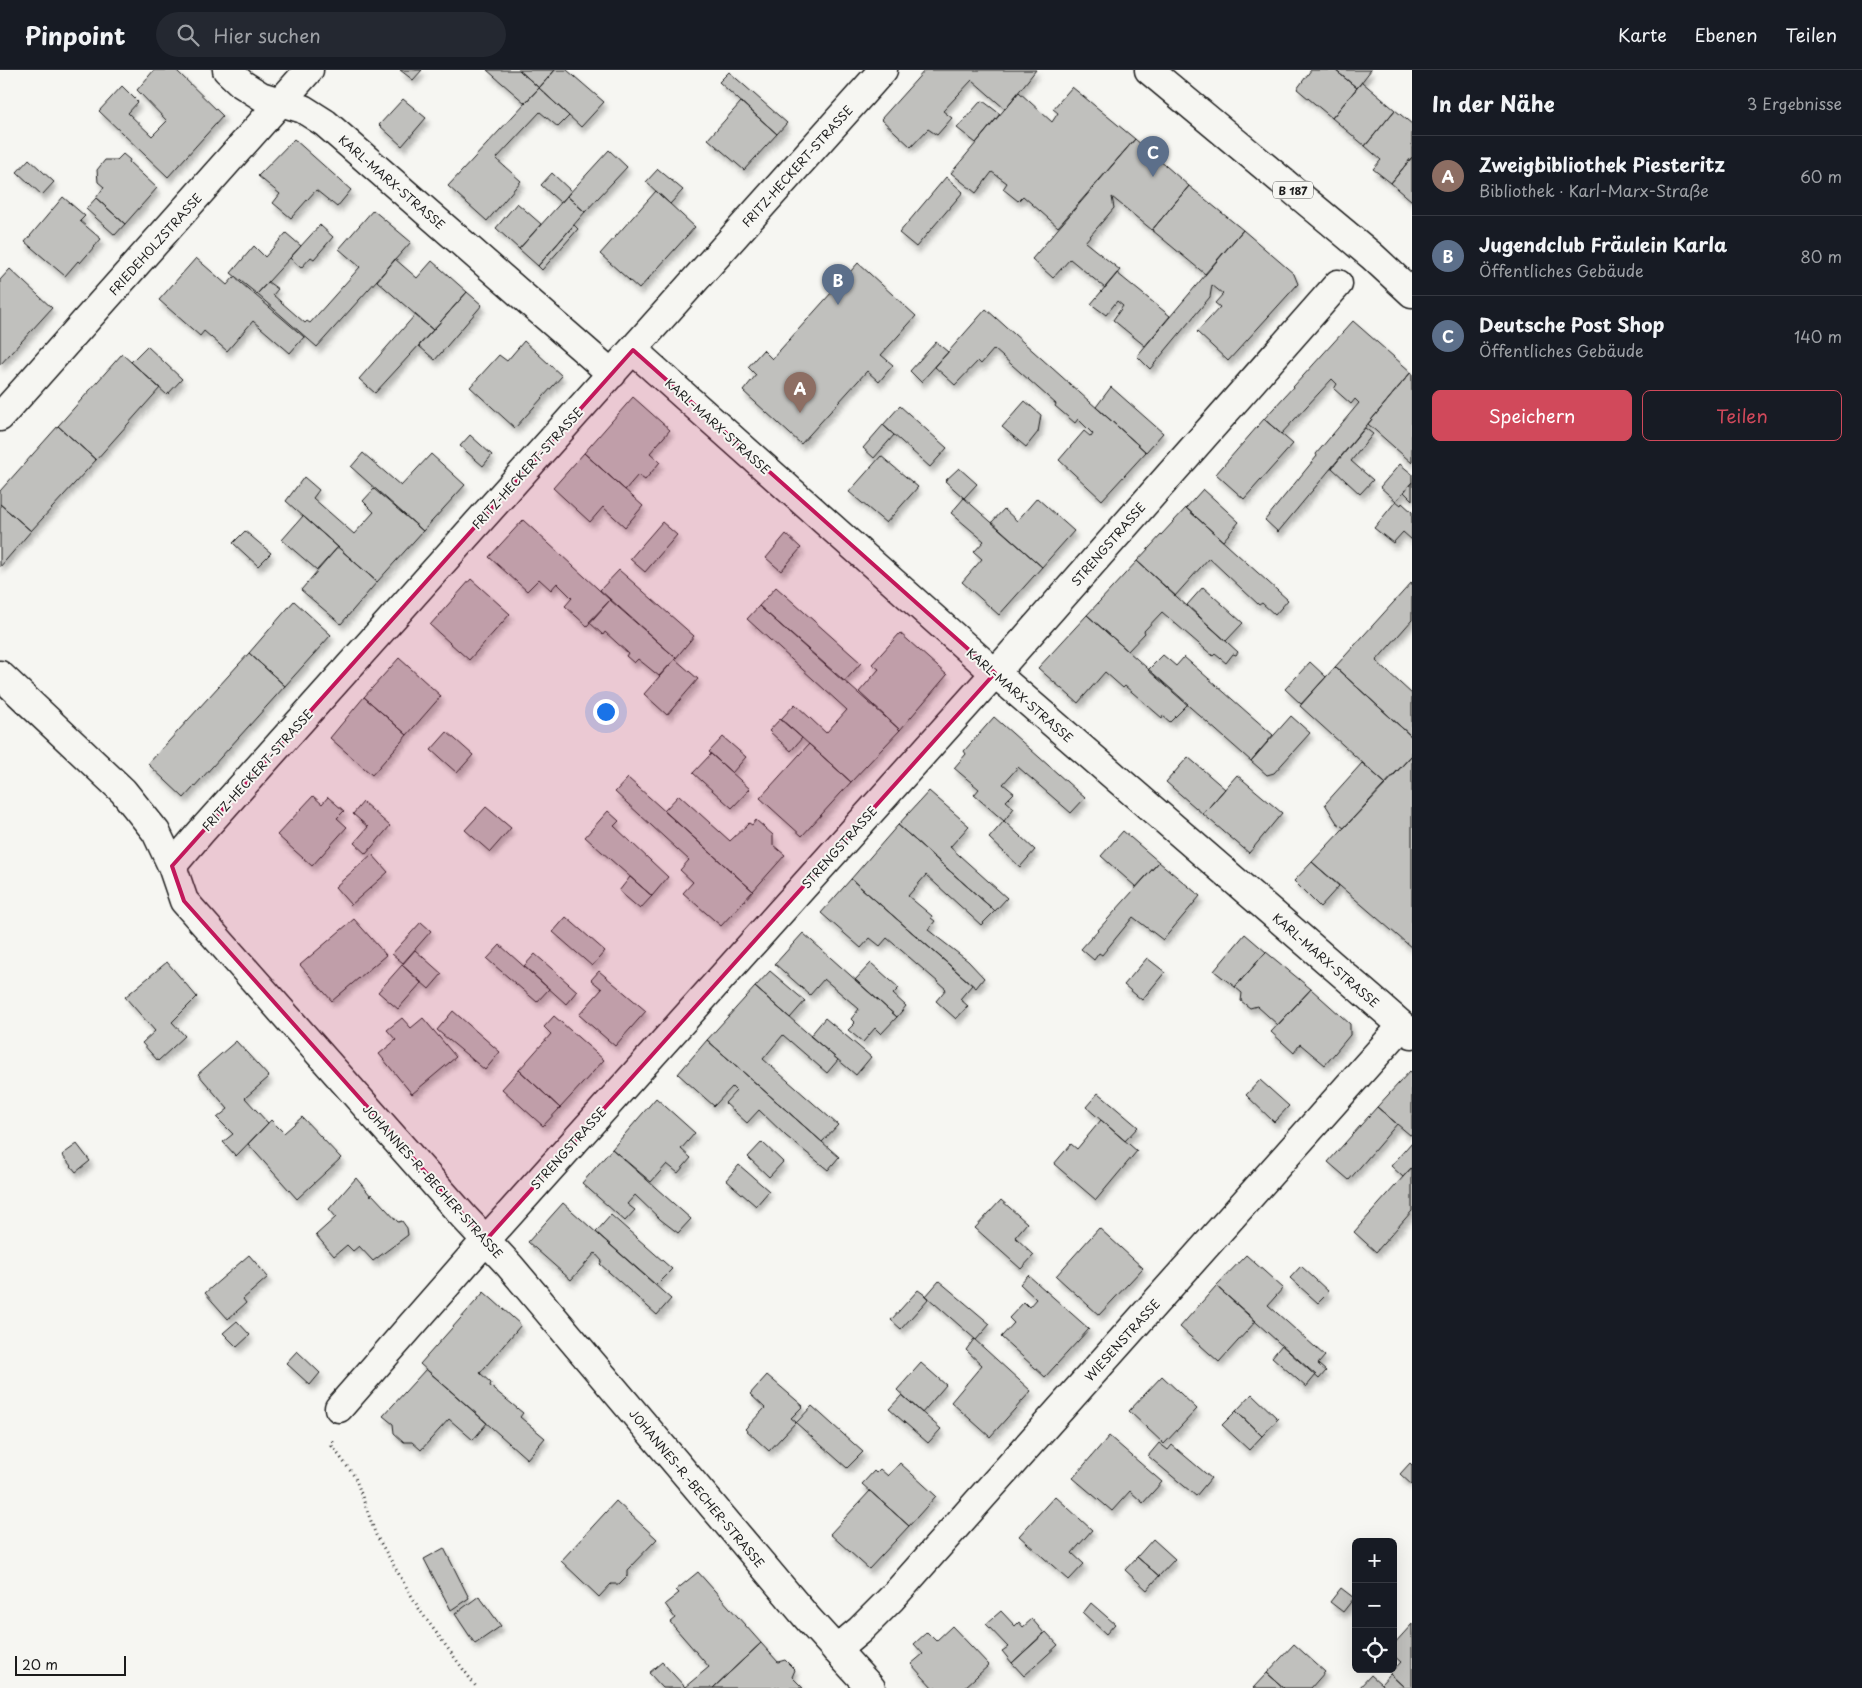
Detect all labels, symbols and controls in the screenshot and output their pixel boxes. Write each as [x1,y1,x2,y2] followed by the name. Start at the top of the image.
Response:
[156,12,506,57] search box
[25,17,126,53] text: Pinpoint
[174,21,202,49] icon: search
[214,21,321,49] text: Hier suchen
[1618,21,1667,48] text: Karte
[1695,21,1758,48] text: Ebenen
[1786,21,1837,48] text: Teilen
[1432,87,1554,119] text: In der Nähe
[1747,91,1842,115] text: 3 Ergebnisse
[737,101,857,231] street label: FRITZ-HECKERT-STRASSE
[335,131,449,234] street label: KARL-MARX-STRASSE
[1137,136,1169,177] pin: C
[1479,150,1725,178] text: Zweigbibliothek Piesteritz
[1442,164,1454,188] text: A
[1800,164,1842,188] text: 60 m
[1479,178,1709,202] text: Bibliothek · Karl-Marx-Straße
[1273,182,1313,198] road number: B 187
[104,189,206,299] street label: FRIEDEHOLZSTRASSE
[1479,230,1727,258] text: Jugendclub Fräulein Karla
[1443,244,1453,268] text: B
[1800,244,1842,268] text: 80 m
[1479,258,1644,282] text: Öffentliches Gebäude
[822,264,854,305] pin: B
[1479,310,1664,338] text: Deutsche Post Shop
[1442,324,1454,348] text: C
[1794,324,1842,348] text: 140 m
[1479,338,1644,362] text: Öffentliches Gebäude
[784,372,816,413] pin: A
[661,374,775,478] street label: KARL-MARX-STRASSE
[1432,390,1632,441] button: Speichern
[1642,390,1842,441] button: Teilen
[467,403,587,533] street label: FRITZ-HECKERT-STRASSE
[1067,498,1150,590] street label: STRENGSTRASSE
[963,644,1077,747] street label: KARL-MARX-STRASSE
[593,699,619,725] your location
[197,705,317,835] street label: FRITZ-HECKERT-STRASSE
[797,802,881,892] street label: STRENGSTRASSE
[1269,909,1383,1012] street label: KARL-MARX-STRASSE
[359,1100,507,1262] street label: JOHANNES-R.-BECHER-STRASSE
[526,1103,610,1193] street label: STRENGSTRASSE
[1080,1295,1164,1385] street label: WIESENSTRASSE
[625,1405,769,1571] street label: JOHANNES-R.-BECHER-STRASSE
[1352,1538,1397,1673] map controls
[1352,1538,1397,1583] button: +
[1352,1583,1397,1628] button: −
[1352,1628,1397,1673] button: locate
[15,1653,126,1676] scale bar
[22,1654,58,1675] text: 20 m

